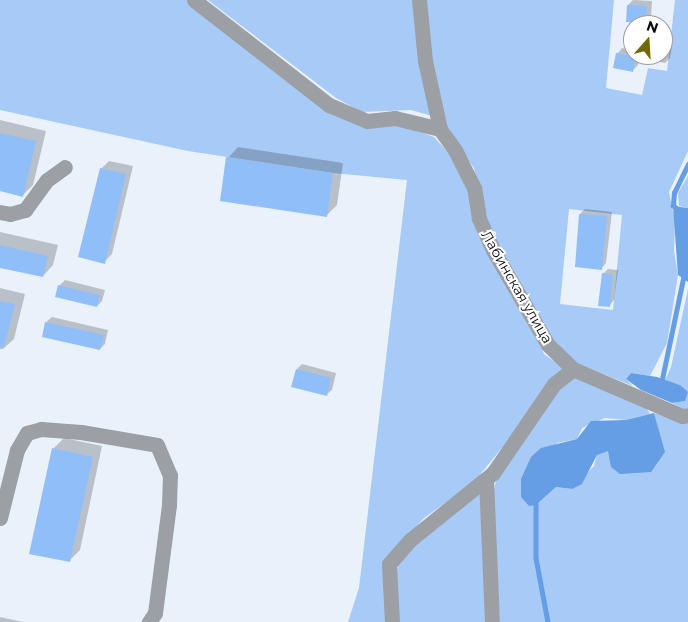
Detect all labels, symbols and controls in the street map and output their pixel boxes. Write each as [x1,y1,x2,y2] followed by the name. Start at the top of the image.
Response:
[623,15,673,65] north arrow
[644,16,661,37] text: N
[478,228,556,346] street label: Лабинская улица

